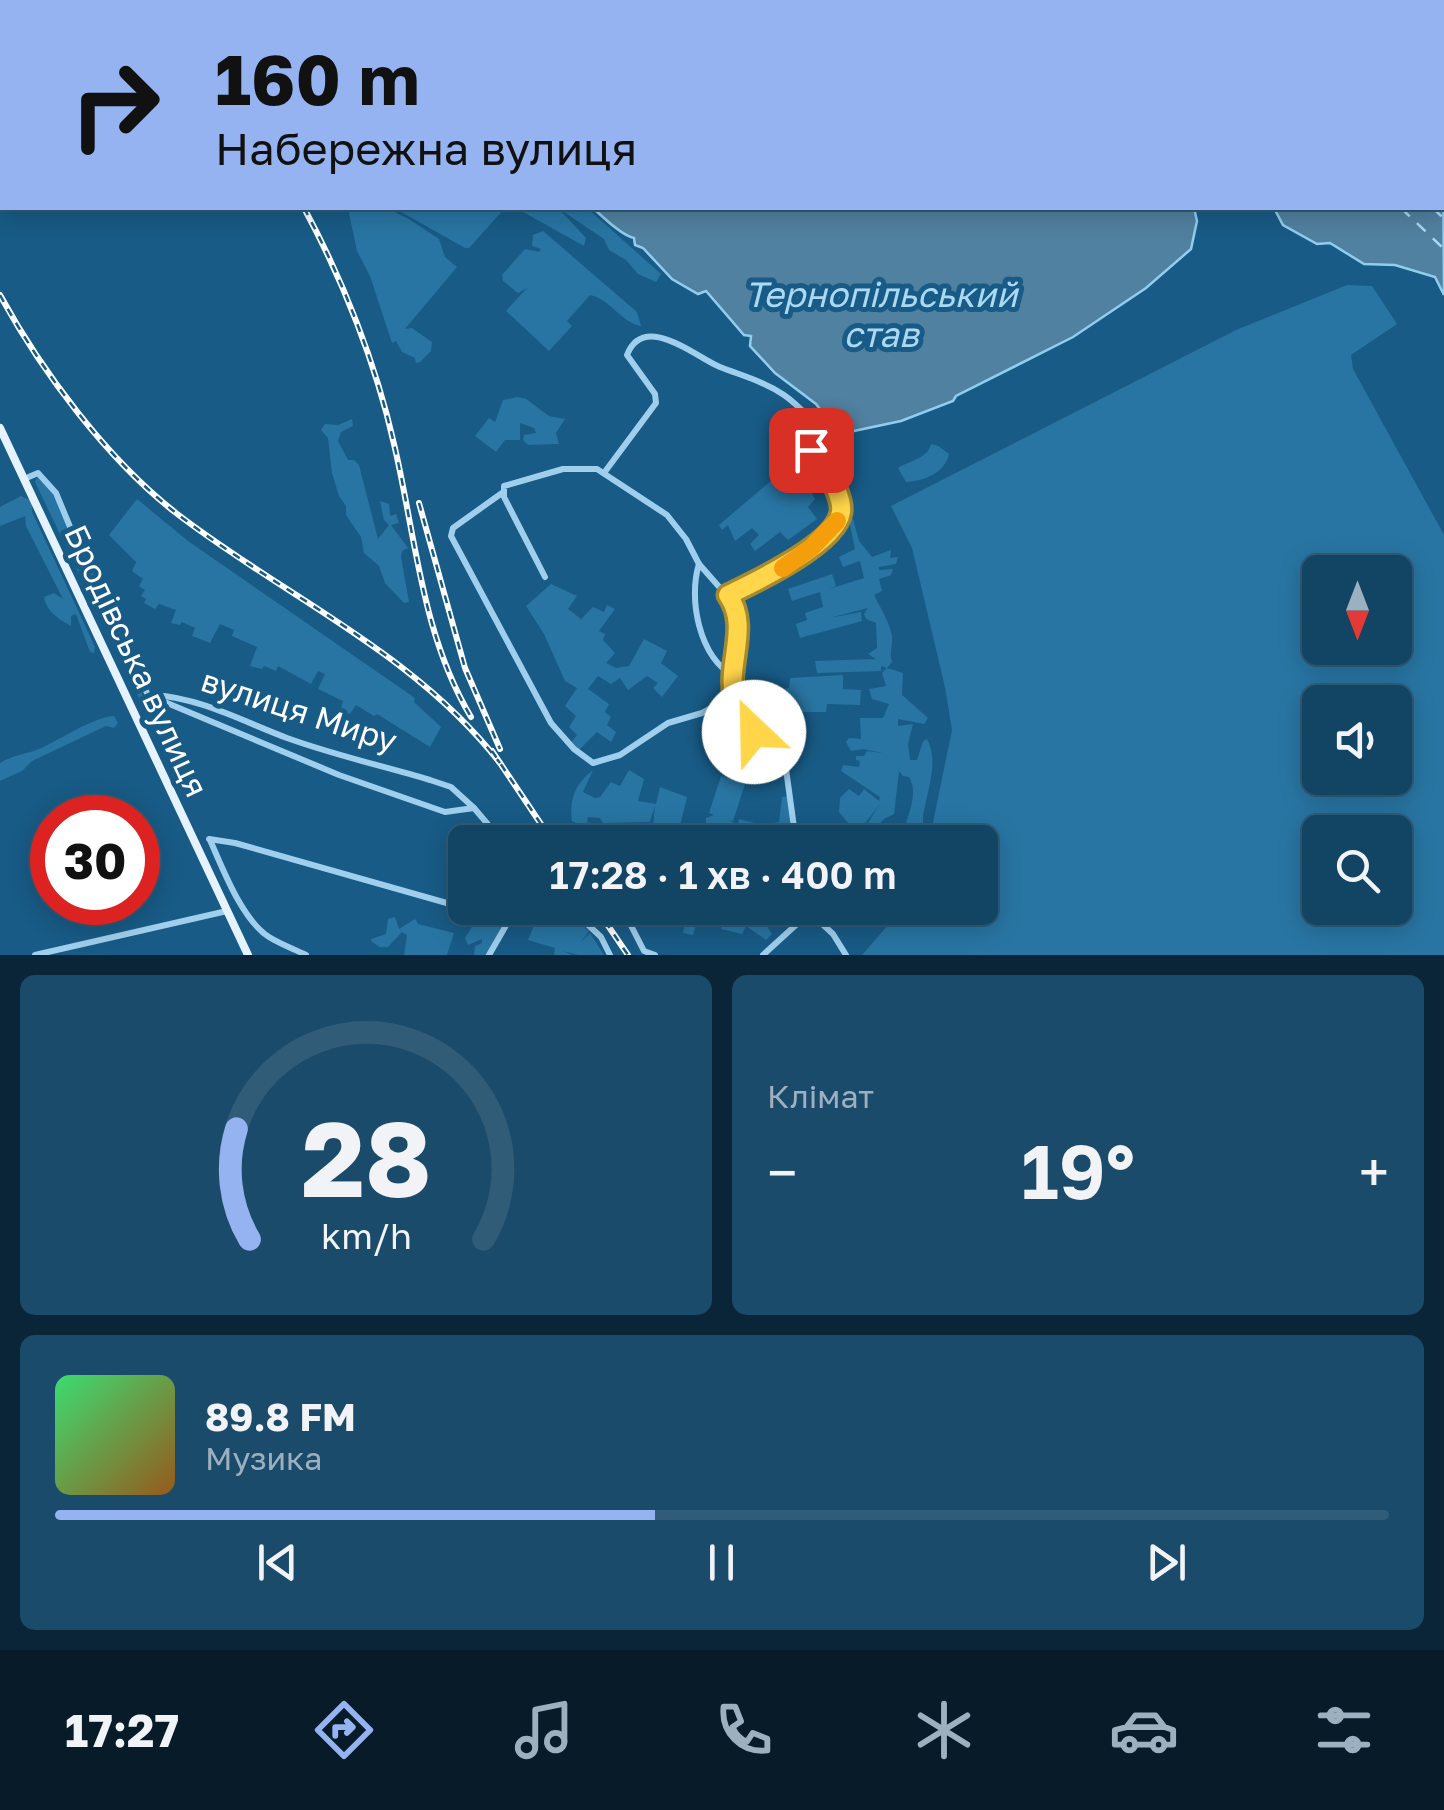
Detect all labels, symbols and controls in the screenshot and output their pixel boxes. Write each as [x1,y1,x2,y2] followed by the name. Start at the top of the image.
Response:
[215,36,420,120] text: 160 m
[50,40,180,170] icon: right
[215,121,637,175] text: Набережна вулиця
[745,273,1020,355] water label: Тернопільський став
[769,408,854,493] pin
[784,423,839,478] icon: arrive
[57,519,217,803] street label: Бродівська вулиця
[1302,555,1412,665] north arrow
[1302,555,1412,925] map controls
[197,661,402,760] street label: вулиця Миру
[702,680,806,784] position arrow
[1302,685,1412,795] button: sound
[30,795,160,925] speed limit sign: 30
[1302,815,1412,925] button: search
[550,852,896,897] text: 17:28 · 1 хв · 400 m
[767,1077,874,1115] text: Клімат
[301,1095,431,1220] text: 28
[1021,1125,1135,1216] text: 19°
[767,1139,797,1205] text: −
[1359,1139,1389,1205] text: +
[321,1214,411,1257] text: km/h
[205,1394,356,1439] text: 89.8 FM
[205,1439,322,1477] text: Музика
[250,1535,305,1590] icon: previous
[694,1535,749,1590] icon: pause
[1139,1535,1194,1590] icon: next
[309,1695,379,1765] icon: directions
[509,1695,579,1765] icon: music
[709,1695,779,1765] icon: phone
[909,1695,979,1765] icon: climate
[1109,1695,1179,1765] icon: car
[1309,1695,1379,1765] icon: filters
[65,1703,179,1757] text: 17:27

